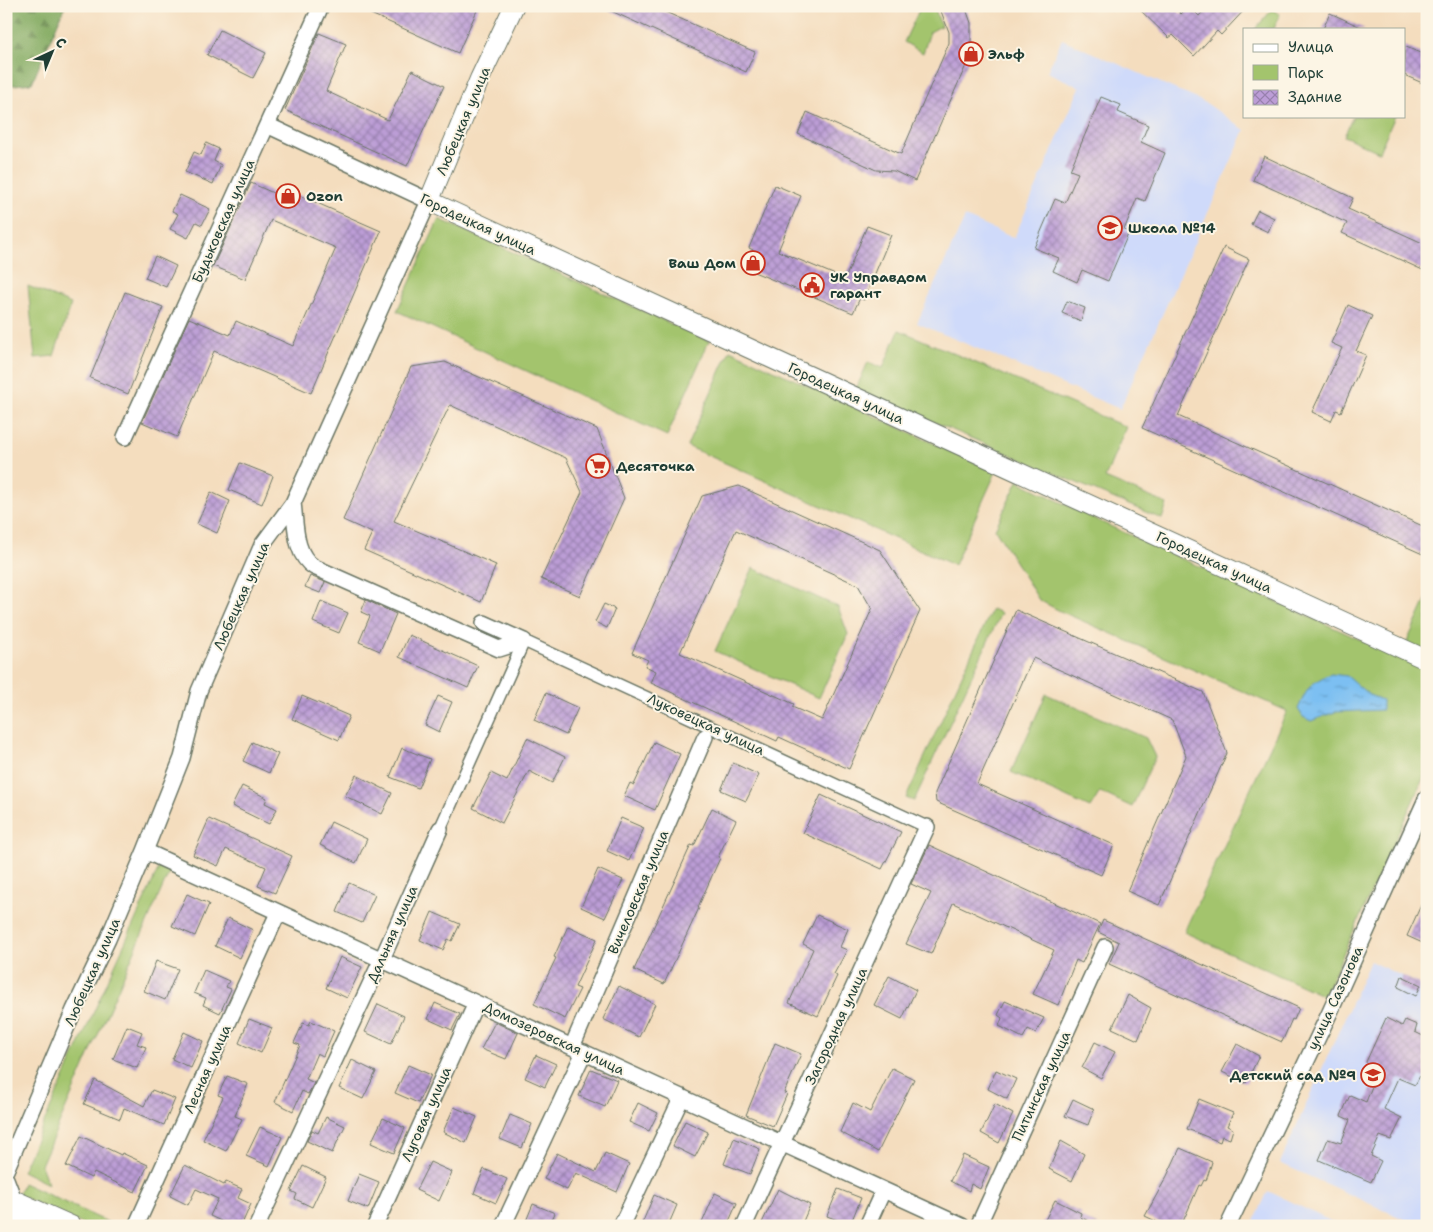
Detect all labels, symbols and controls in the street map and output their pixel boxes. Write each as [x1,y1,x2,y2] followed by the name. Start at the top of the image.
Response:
[28,28,78,78] north arrow
[1243,28,1406,118] legend
[52,33,70,52] text: С
[1288,37,1334,57] text: Улица
[958,41,984,67] shop icon: Эльф
[988,45,1025,63] place label: Эльф
[1288,63,1324,83] text: Парк
[432,64,494,178] street label: Любецкая улица
[1288,87,1342,107] text: Здание
[188,156,258,286] street label: Будьковская улица
[275,183,301,209] shop icon: Ozon
[306,187,343,205] place label: Ozon
[417,189,539,259] street label: Городецкая улица
[1097,215,1123,241] school or university icon: Школа №14
[1128,219,1216,237] place label: Школа №14
[740,250,766,276] shop icon: Ваш Дом
[668,254,736,272] place label: Ваш Дом
[830,268,927,302] place label: УК Управдом гарант
[799,272,825,298] public building icon: УК Управдом гарант
[785,358,907,428] street label: Городецкая улица
[585,453,611,479] supermarket icon: Десяточка
[616,457,695,475] place label: Десяточка
[1153,527,1275,597] street label: Городецкая улица
[209,539,273,653] street label: Любецкая улица
[645,689,768,759] street label: Луковецкая улица
[604,827,672,957] street label: Вичеловская улица
[362,882,422,985] street label: Дальняя улица
[60,915,124,1029] street label: Любецкая улица
[1303,943,1367,1053] street label: улица Сазонова
[801,964,871,1088] street label: Загородная улица
[480,997,628,1079] street label: Домозеровская улица
[179,1022,235,1116] street label: Лесная улица
[1008,1028,1075,1144] street label: Питинская улица
[1360,1062,1386,1088] school or university icon: Детский сад №9
[397,1063,455,1164] street label: Луговая улица
[1230,1066,1356,1084] place label: Детский сад №9

